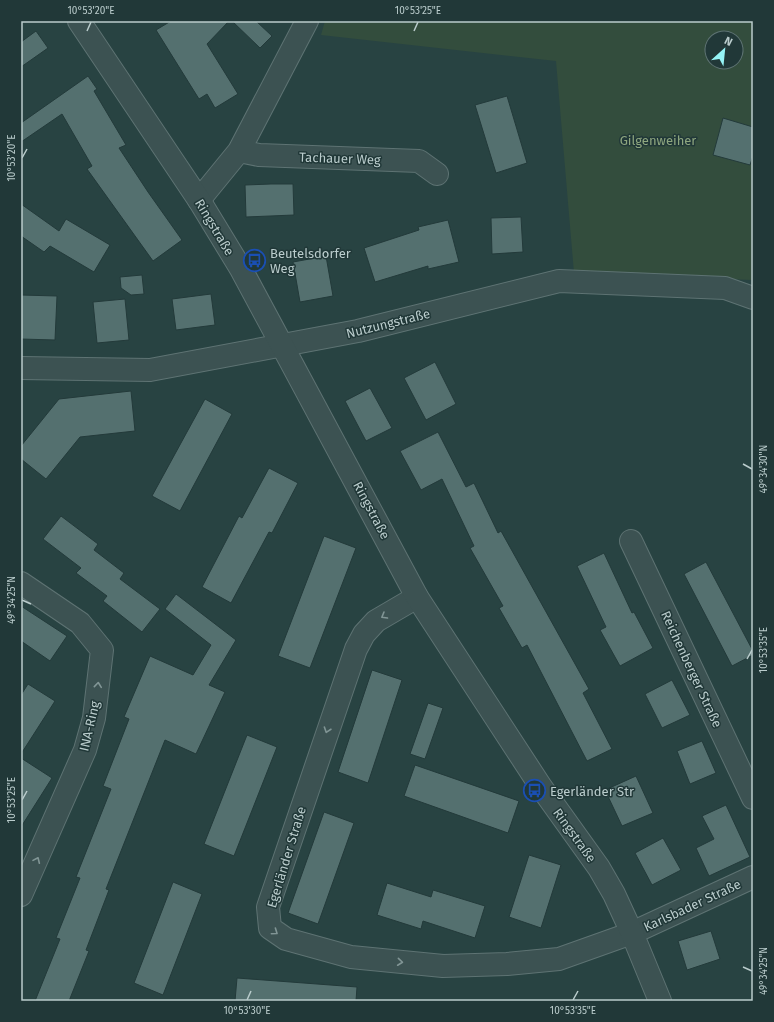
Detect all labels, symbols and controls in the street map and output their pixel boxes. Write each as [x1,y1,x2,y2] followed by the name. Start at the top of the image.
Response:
[67,5,115,17] text: 10°53'20"E
[395,5,441,17] text: 10°53'25"E
[704,30,744,70] north arrow
[722,34,735,49] text: N
[620,133,696,148] park label: Gilgenweiher
[6,134,18,182] text: 10°53'20"E
[299,150,381,167] street label: Tachauer Weg
[192,196,237,258] street label: Ringstraße
[270,246,351,276] place label: Beutelsdorfer Weg
[242,247,268,273] bus stop icon: Beutelsdorfer Weg
[345,306,432,341] street label: Nutzungstraße
[758,445,770,493] text: 49°34'30"N
[350,479,393,542] street label: Ringstraße
[6,576,18,624] text: 49°34'25"N
[658,609,725,730] street label: Reichenberger Straße
[381,612,388,619] one-way arrow
[758,627,770,673] text: 10°53'35"E
[93,682,102,688] one-way arrow
[76,699,103,753] street label: INA-Ring
[323,727,332,734] one-way arrow
[6,777,18,823] text: 10°53'25"E
[522,778,548,804] bus stop icon: Egerländer Str
[550,784,634,799] place label: Egerländer Str
[264,805,309,910] street label: Egerländer Straße
[550,805,599,865] street label: Ringstraße
[32,856,40,864] one-way arrow
[641,876,743,935] street label: Karlsbader Straße
[271,927,278,934] one-way arrow
[758,947,770,995] text: 49°34'25"N
[397,957,403,966] one-way arrow
[223,1005,271,1017] text: 10°53'30"E
[550,1005,596,1017] text: 10°53'35"E

